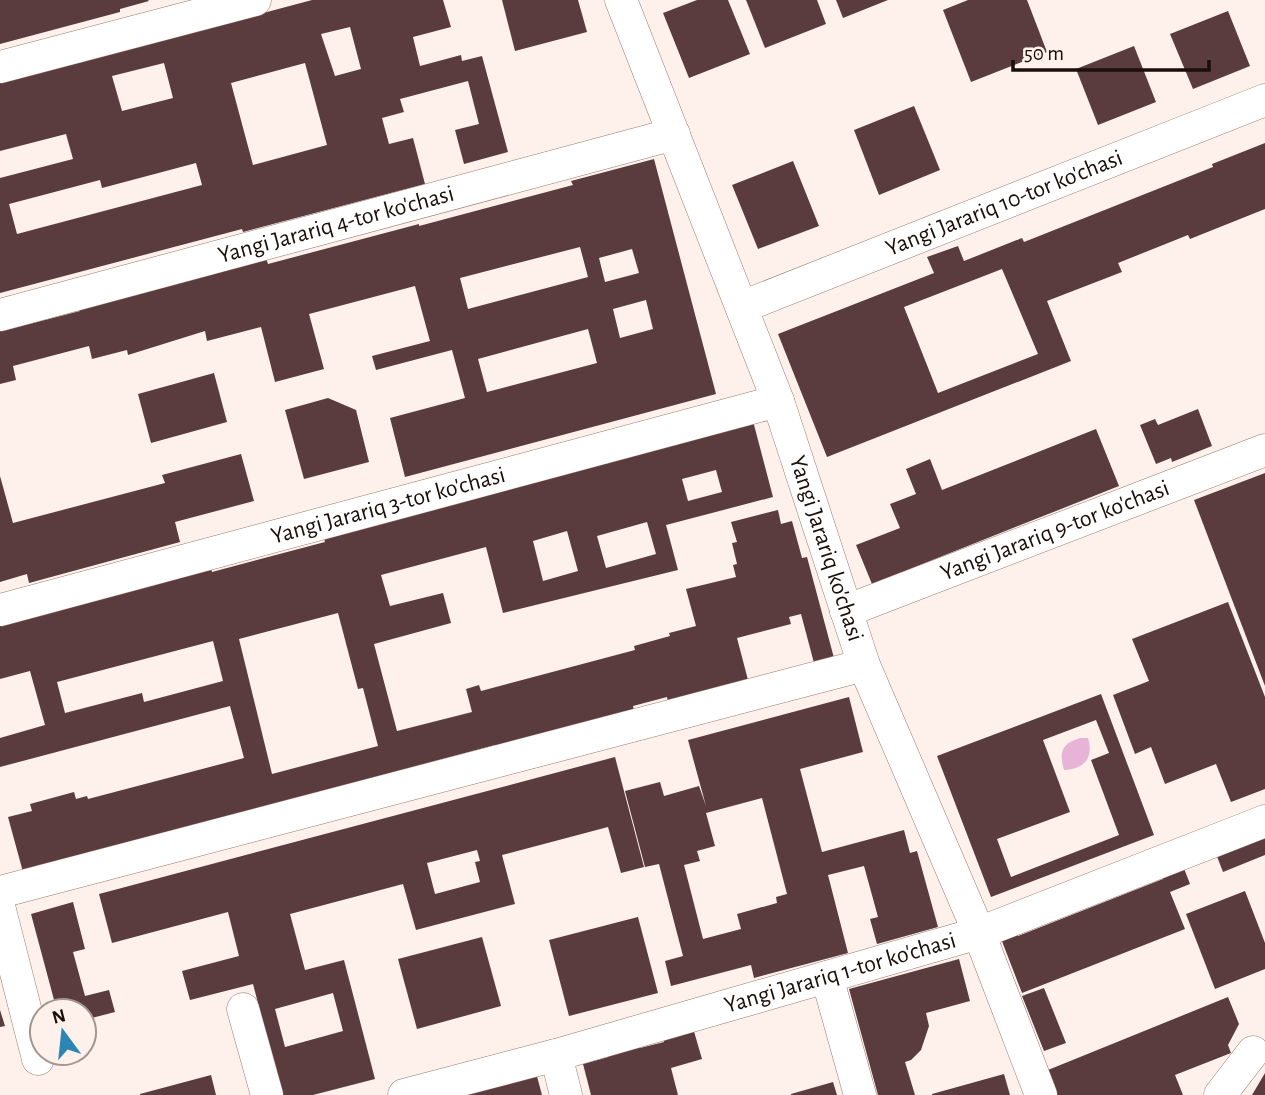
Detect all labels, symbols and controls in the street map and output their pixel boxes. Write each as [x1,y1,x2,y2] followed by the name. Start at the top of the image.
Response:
[1013,28,1209,72] scale bar
[1024,43,1064,64] text: 50 m
[882,146,1126,261] street label: Yangi Jarariq 10-tor ko'chasi
[216,182,457,268] street label: Yangi Jarariq 4-tor ko'chasi
[785,453,868,644] street label: Yangi Jarariq ko'chasi
[269,463,508,549] street label: Yangi Jarariq 3-tor ko'chasi
[937,476,1173,585] street label: Yangi Jarariq 9-tor ko'chasi
[722,928,959,1018] street label: Yangi Jarariq 1-tor ko'chasi
[28,997,98,1067] north arrow
[50,1006,68,1028] text: N

